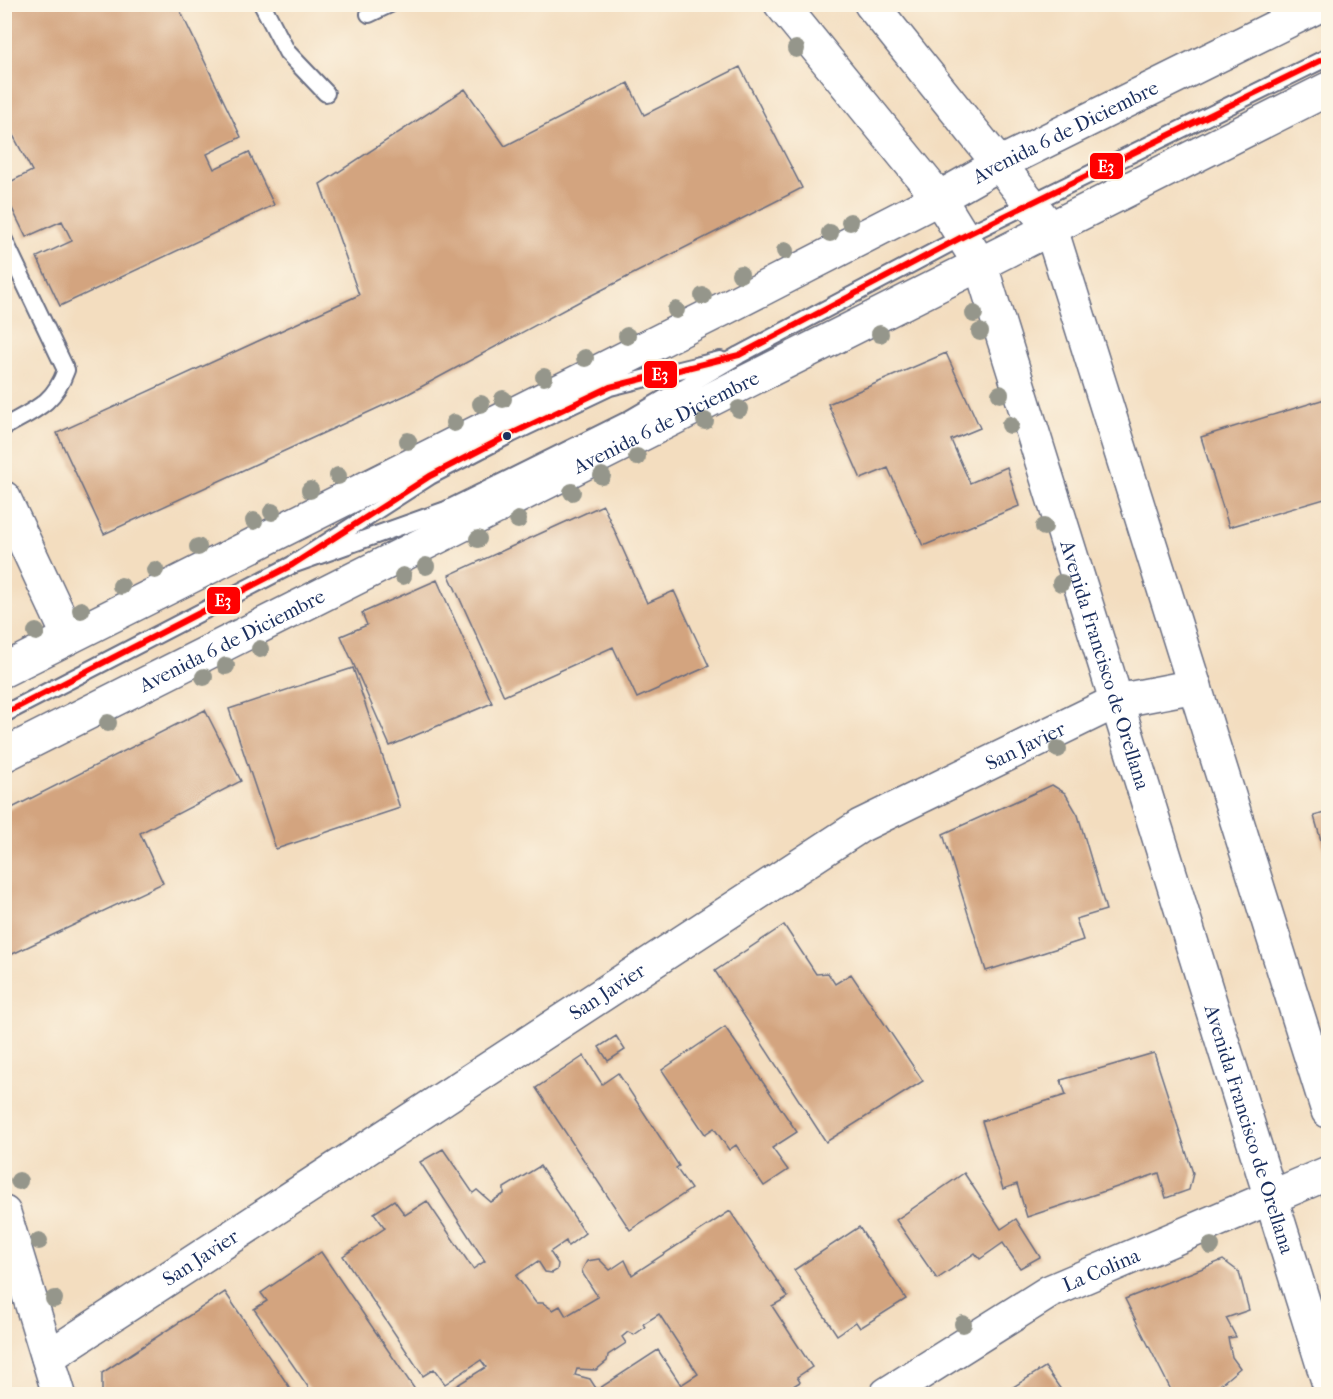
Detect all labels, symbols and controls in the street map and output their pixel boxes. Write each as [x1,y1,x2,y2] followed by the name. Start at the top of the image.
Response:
[968,76,1162,189] street label: Avenida 6 de Diciembre
[1089,152,1124,180] line badge: E3
[1098,157,1114,177] text: E3
[643,360,678,389] line badge: E3
[652,365,668,385] text: E3
[569,366,763,479] street label: Avenida 6 de Diciembre
[501,430,513,442] unlabelled marker
[1055,537,1154,793] street label: Avenida Francisco de Orellana
[134,585,329,698] street label: Avenida 6 de Diciembre
[206,586,241,615] line badge: E3
[215,591,231,611] text: E3
[982,717,1070,775] street label: San Javier
[565,958,650,1025] street label: San Javier
[1199,1001,1299,1257] street label: Avenida Francisco de Orellana
[158,1224,243,1291] street label: San Javier
[1059,1243,1144,1297] street label: La Colina

